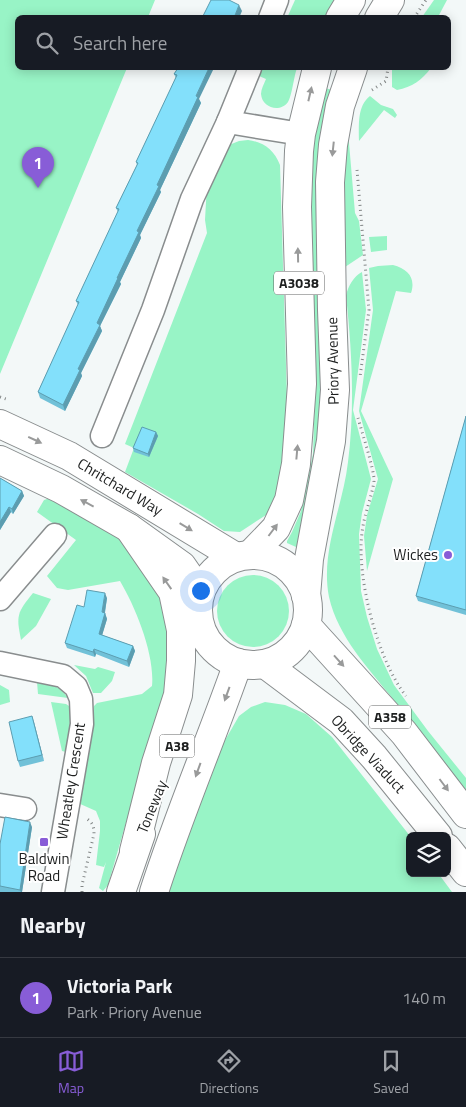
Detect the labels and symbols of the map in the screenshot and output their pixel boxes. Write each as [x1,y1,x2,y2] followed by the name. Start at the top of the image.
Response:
[306,86,314,101] one-way arrow
[329,141,337,157] one-way arrow
[22,147,54,188] pin: 1
[294,247,302,263] one-way arrow
[274,272,324,294] road number: A3038
[320,317,345,405] street label: Priory Avenue
[28,437,42,445] one-way arrow
[294,444,302,460] one-way arrow
[73,452,167,521] street label: Chritchard Way
[80,499,94,507] one-way arrow
[179,523,192,532] one-way arrow
[268,523,278,536] one-way arrow
[393,543,438,566] place label: Wickes
[442,549,454,561] marker: Wickes
[162,577,172,590] one-way arrow
[188,578,214,604] your location
[333,655,345,667] one-way arrow
[223,687,231,702] one-way arrow
[369,706,411,729] road number: A358
[326,709,411,799] street label: Obridge Viaduct
[50,720,91,841] street label: Wheatley Crescent
[160,734,194,758] road number: A38
[194,763,202,778] one-way arrow
[130,777,173,837] street label: Toneway
[439,778,449,792] one-way arrow
[38,836,50,848] marker: Baldwin Road
[19,847,69,887] place label: Baldwin Road

